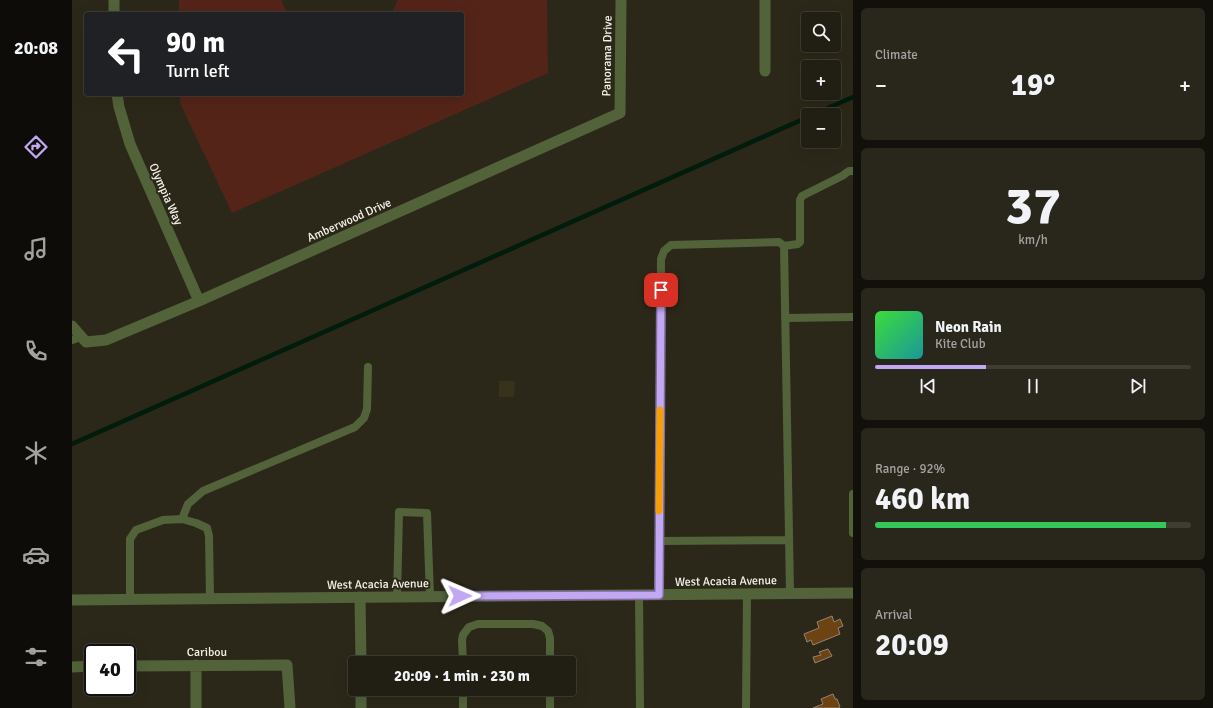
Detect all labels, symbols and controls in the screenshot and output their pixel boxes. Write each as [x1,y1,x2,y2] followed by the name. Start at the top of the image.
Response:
[801,12,841,148] map controls
[801,12,841,52] button: search
[599,15,616,97] street label: Panorama Drive
[166,26,225,60] text: 90 m
[100,28,152,80] icon: left
[14,37,58,59] text: 20:08
[875,47,918,63] text: Climate
[166,60,229,82] text: Turn left
[801,60,841,100] button: +
[1011,67,1055,104] text: 19°
[875,72,887,99] text: −
[1179,72,1191,99] text: +
[801,108,841,148] button: −
[22,133,50,161] icon: directions
[145,161,186,228] street label: Olympia Way
[1005,174,1061,238] text: 37
[305,195,394,246] street label: Amberwood Drive
[1018,232,1048,248] text: km/h
[22,235,50,263] icon: music
[644,273,678,307] pin
[650,279,672,301] icon: arrive
[935,318,1002,336] text: Neon Rain
[935,336,986,352] text: Kite Club
[22,337,50,365] icon: phone
[917,375,939,397] icon: previous
[1022,375,1044,397] icon: pause
[1127,375,1149,397] icon: next
[22,439,50,467] icon: climate
[875,461,945,477] text: Range · 92%
[875,481,970,518] text: 460 km
[22,541,50,569] icon: car
[675,573,777,590] street label: West Acacia Avenue
[439,575,481,617] position arrow
[327,576,429,593] street label: West Acacia Avenue
[875,607,912,623] text: Arrival
[875,627,949,664] text: 20:09
[22,643,50,671] icon: filters
[84,644,136,696] speed limit sign: 40
[187,645,227,660] street label: Caribou
[394,667,530,685] text: 20:09 · 1 min · 230 m

